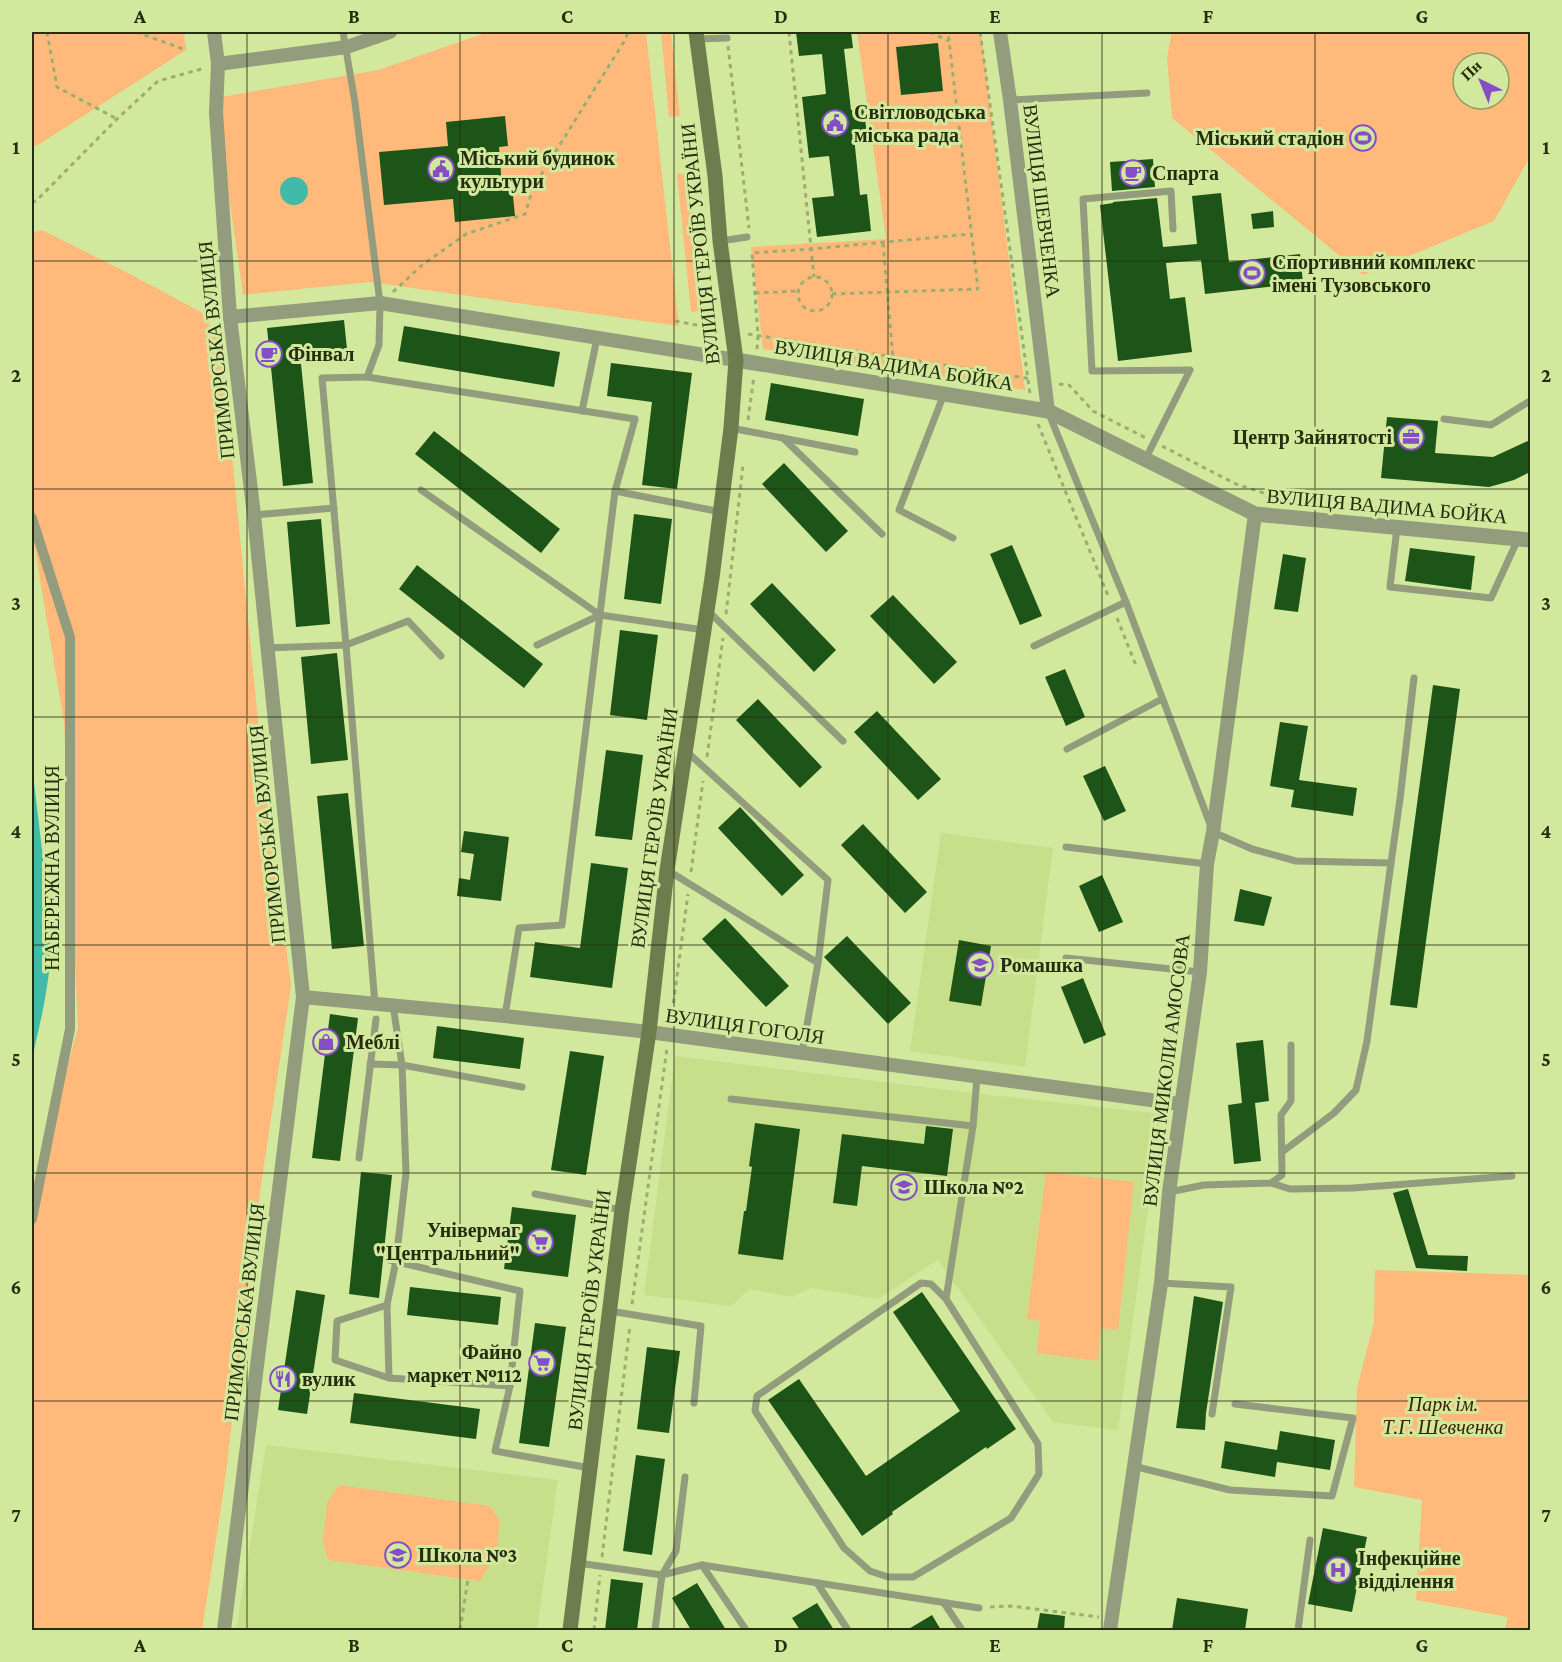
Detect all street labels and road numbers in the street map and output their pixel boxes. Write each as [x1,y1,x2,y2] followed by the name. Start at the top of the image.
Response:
[1018,103,1065,300] street label: ВУЛИЦЯ ШЕВЧЕНКА
[676,122,725,366] street label: ВУЛИЦЯ ГЕРОЇВ УКРАЇНИ
[194,240,239,460] street label: ПРИМОРСЬКА ВУЛИЦЯ
[773,335,1016,396] street label: ВУЛИЦЯ ВАДИМА БОЙКА
[1266,485,1509,529] street label: ВУЛИЦЯ ВАДИМА БОЙКА
[626,706,683,950] street label: ВУЛИЦЯ ГЕРОЇВ УКРАЇНИ
[245,724,290,944] street label: ПРИМОРСЬКА ВУЛИЦЯ
[41,765,64,971] street label: НАБЕРЕЖНА ВУЛИЦЯ
[1138,932,1195,1208] street label: ВУЛИЦЯ МИКОЛИ АМОСОВА
[664,1004,826,1049] street label: ВУЛИЦЯ ГОГОЛЯ
[563,1188,616,1432] street label: ВУЛИЦЯ ГЕРОЇВ УКРАЇНИ
[220,1202,269,1422] street label: ПРИМОРСЬКА ВУЛИЦЯ

